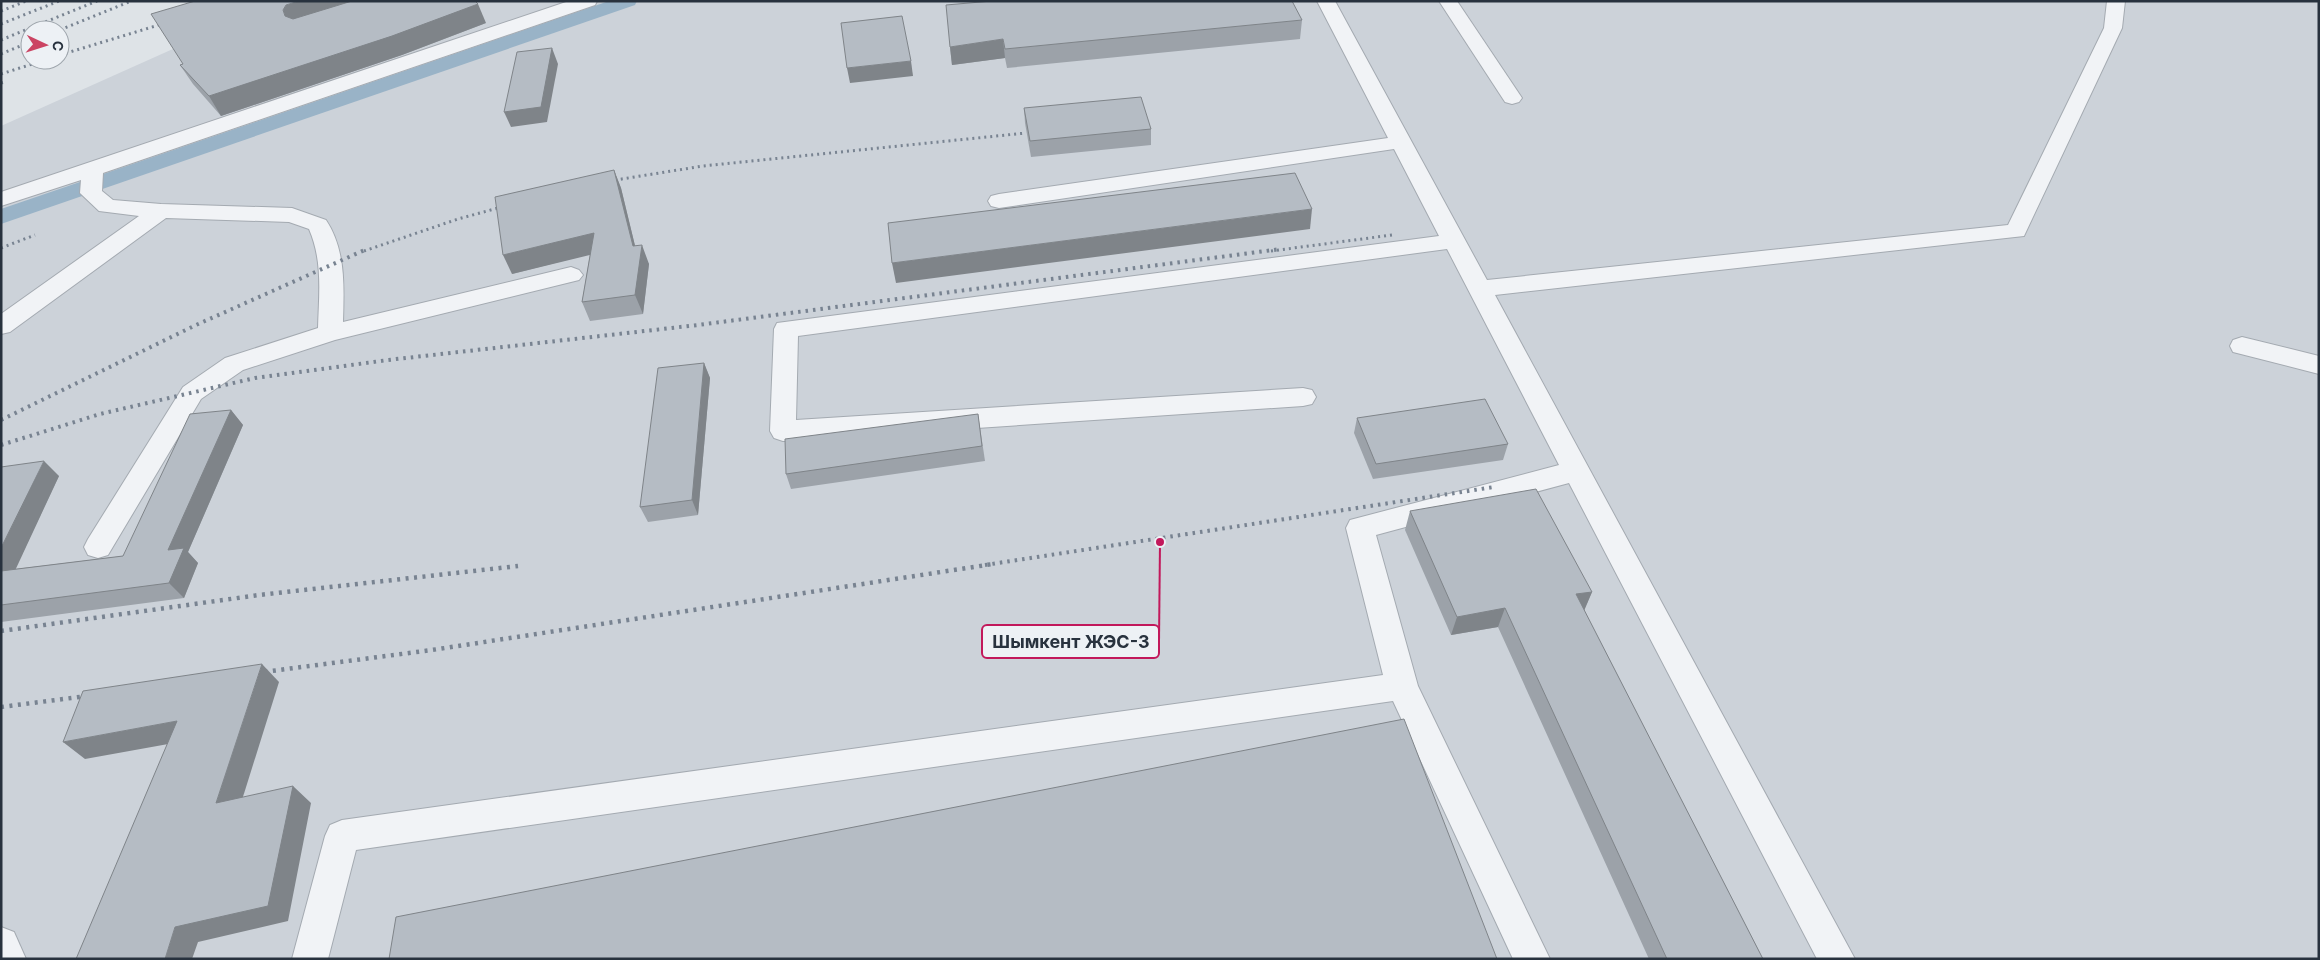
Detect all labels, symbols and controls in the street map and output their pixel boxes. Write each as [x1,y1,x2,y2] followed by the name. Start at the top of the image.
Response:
[20,20,70,70] north arrow
[50,40,67,52] text: С
[982,625,1159,658] callout: Шымкент ЖЭС-3
[992,631,1150,652] text: Шымкент ЖЭС-3

